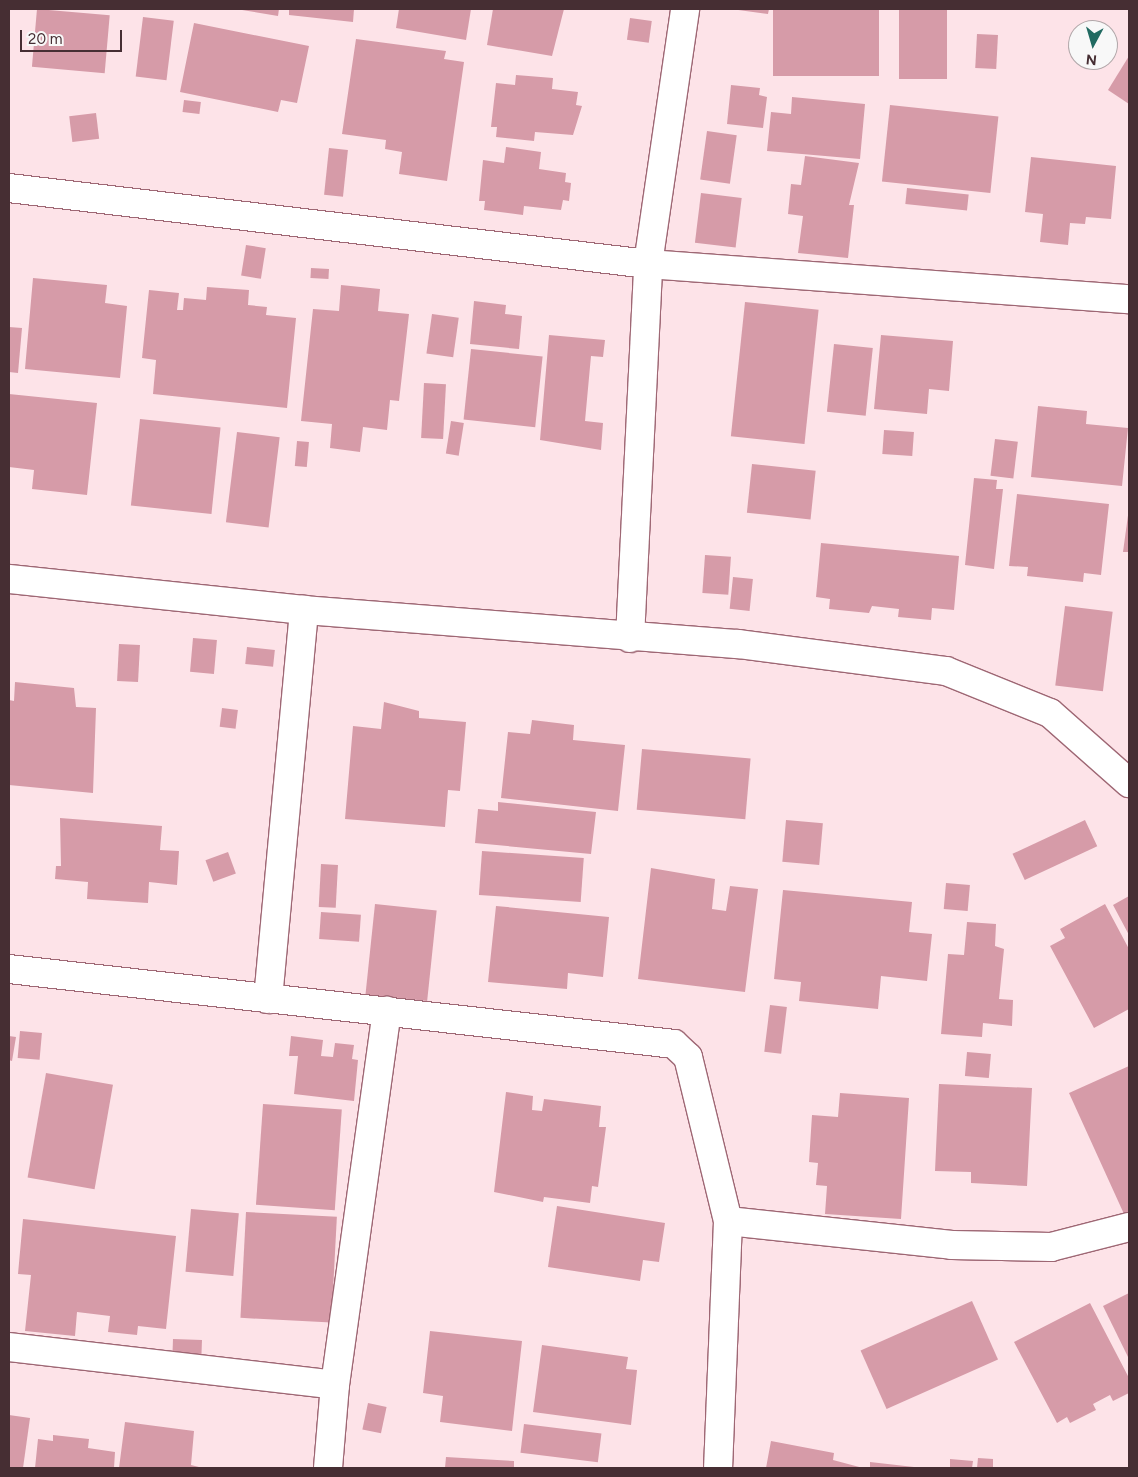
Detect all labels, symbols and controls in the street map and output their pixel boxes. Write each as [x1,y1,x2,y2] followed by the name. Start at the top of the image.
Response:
[22,20,125,52] scale bar
[1068,20,1118,70] north arrow
[28,30,62,48] text: 20 m
[1085,50,1098,68] text: N

